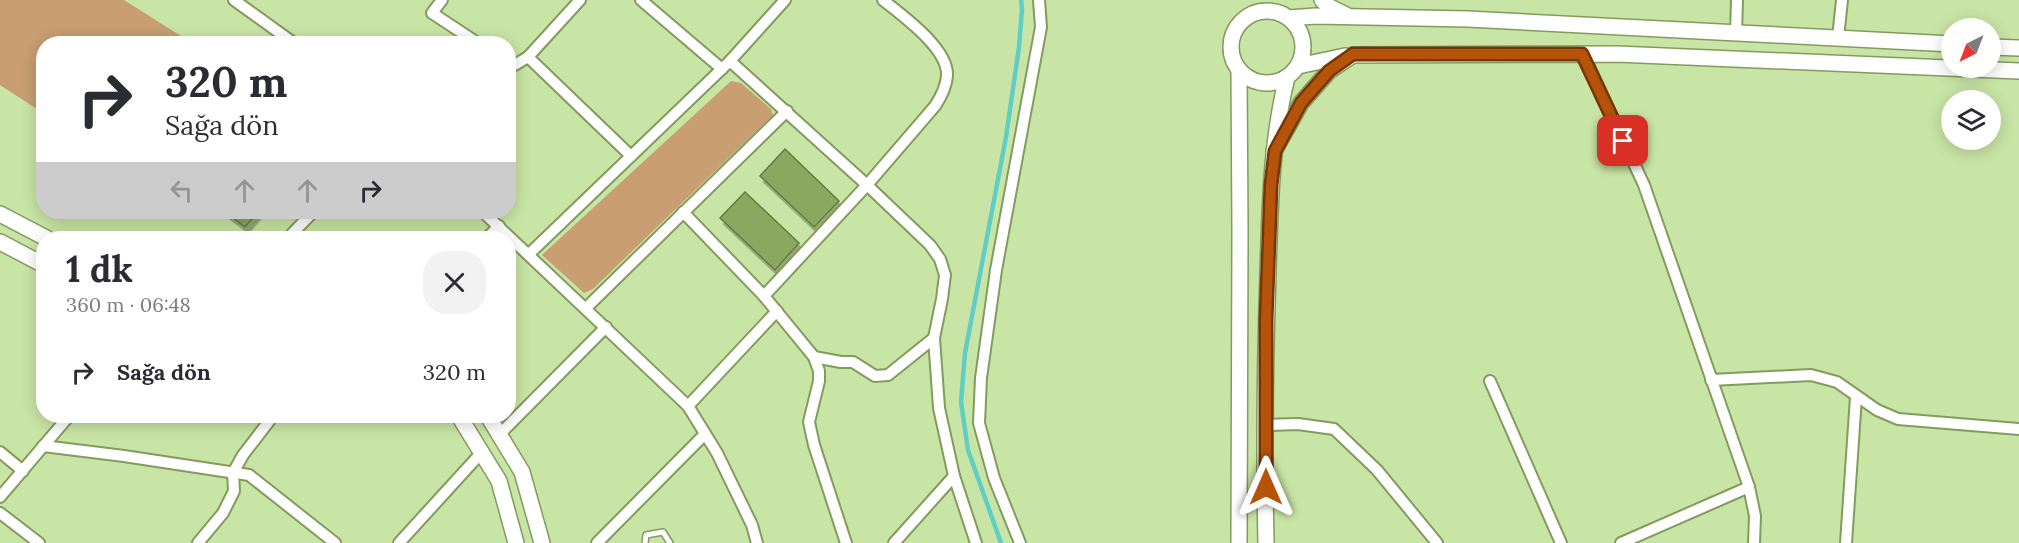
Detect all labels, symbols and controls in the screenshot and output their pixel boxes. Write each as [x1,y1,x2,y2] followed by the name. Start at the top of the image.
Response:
[1941,18,2001,78] north arrow
[1941,18,2001,150] map controls
[165,55,287,109] text: 320 m
[66,60,144,138] icon: right
[1941,90,2001,150] button: layers
[165,108,279,142] text: Sağa dön
[1597,115,1648,166] pin
[1606,124,1639,157] icon: arrive
[165,174,198,207] icon: left
[228,174,261,207] icon: ahead
[291,174,324,207] icon: ahead
[354,174,387,207] icon: right
[66,246,133,292] text: 1 dk
[423,251,486,314] button: close
[66,292,191,317] text: 360 m · 06:48
[66,356,99,389] icon: right
[117,358,211,386] text: Sağa dön
[423,358,486,386] text: 320 m
[1234,455,1298,519] position arrow

